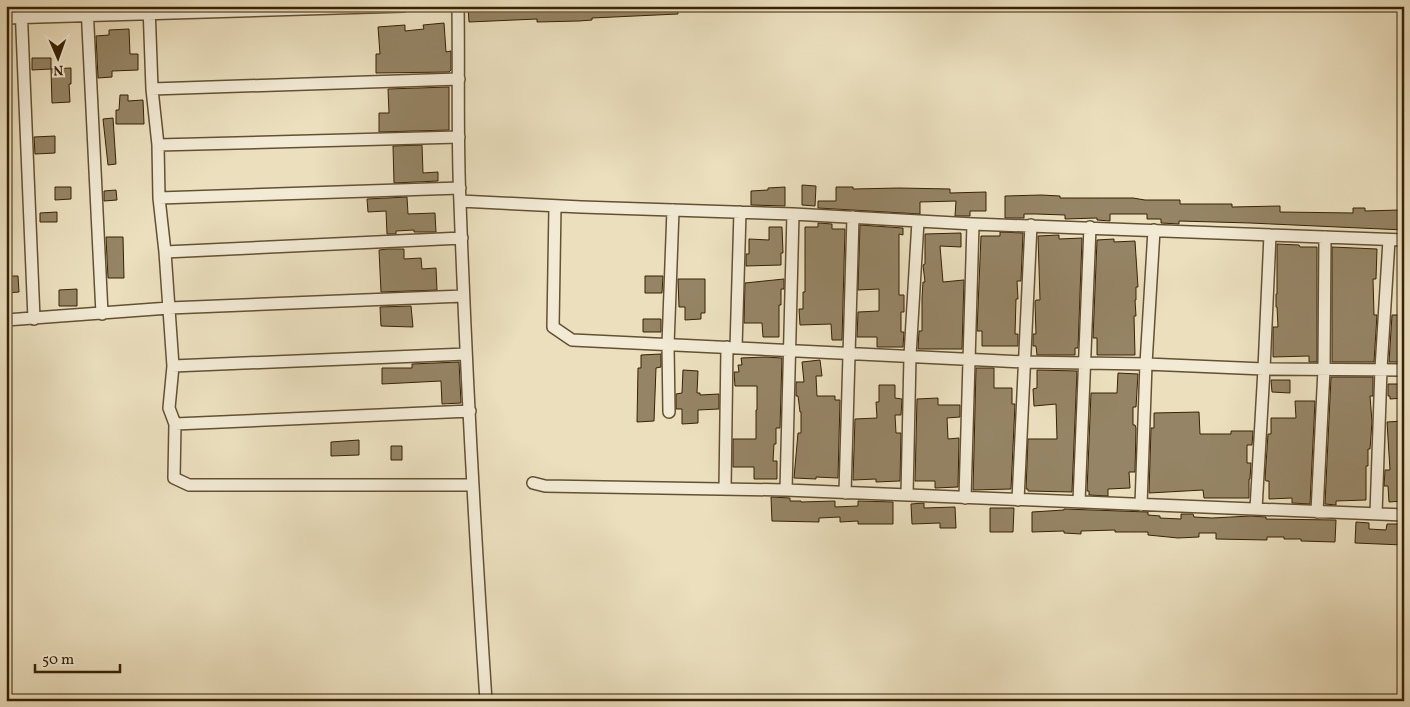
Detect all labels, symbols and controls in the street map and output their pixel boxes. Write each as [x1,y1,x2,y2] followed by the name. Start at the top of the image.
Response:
[32,32,82,82] north arrow
[53,60,64,79] text: N
[35,642,120,674] scale bar
[42,650,74,671] text: 50 m

